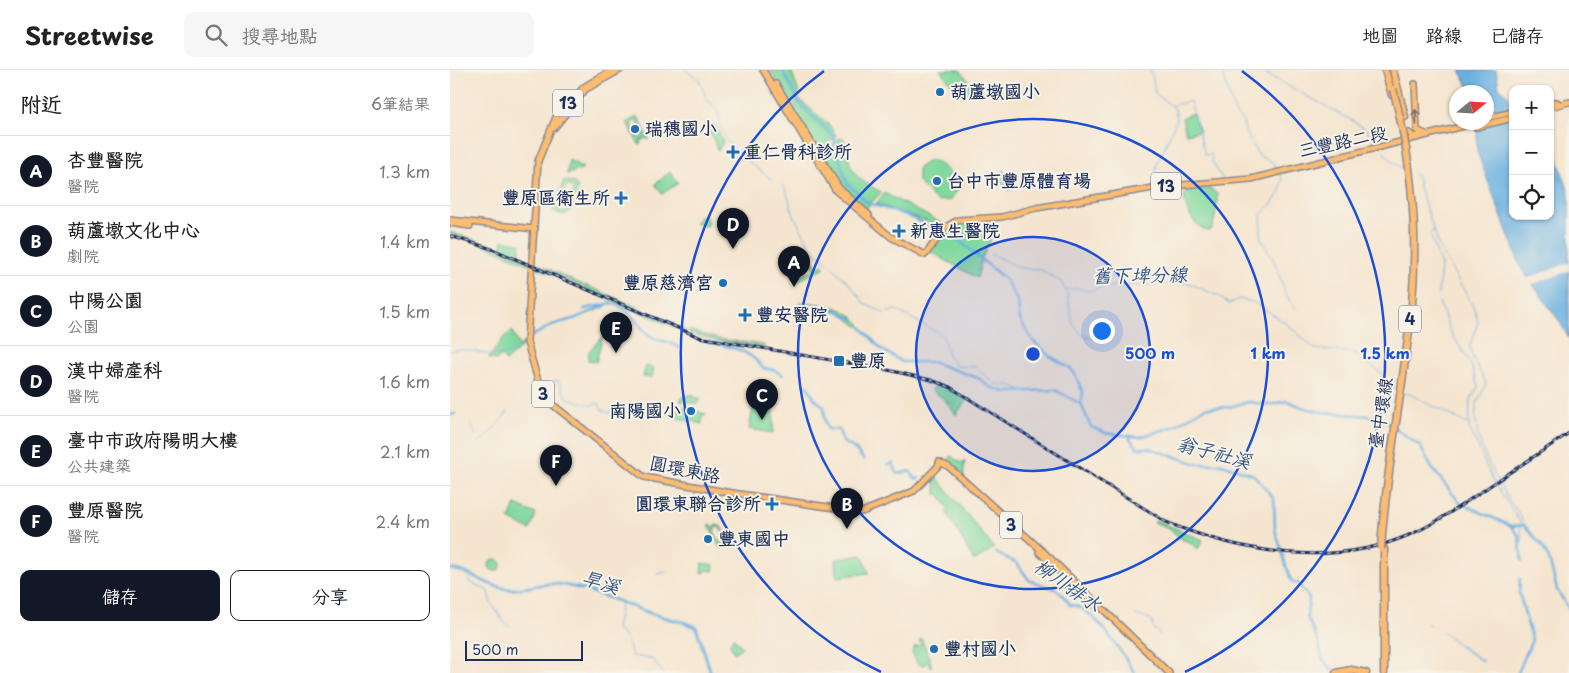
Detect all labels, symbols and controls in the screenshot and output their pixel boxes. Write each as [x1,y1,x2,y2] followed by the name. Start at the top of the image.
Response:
[184,12,534,57] search box
[25,17,154,53] text: Streetwise
[202,21,230,49] icon: search
[242,21,318,49] text: 搜尋地點
[1362,21,1398,48] text: 地圖
[1426,21,1462,48] text: 路線
[1490,21,1544,48] text: 已儲存
[950,77,1040,104] place label: 葫蘆墩國小
[1449,85,1494,130] north arrow
[1509,85,1554,220] map controls
[1509,85,1554,130] button: +
[934,86,946,98] marker: 葫蘆墩國小
[20,87,62,119] text: 附近
[553,89,583,116] road number: 13
[371,91,430,115] text: 6筆結果
[1412,110,1421,126] one-way arrow
[645,114,717,141] place label: 瑞穗國小
[1296,118,1390,163] street label: 三豐路二段
[629,123,641,135] marker: 瑞穗國小
[1509,130,1554,175] button: −
[744,137,852,164] place label: 重仁骨科診所
[67,145,143,173] text: 杏豐醫院
[726,145,740,159] marker: 重仁骨科診所
[30,159,42,183] text: A
[380,159,430,183] text: 1.3 km
[947,166,1091,193] place label: 台中市豐原體育場
[1151,172,1181,200] road number: 13
[67,173,99,197] text: 醫院
[931,175,943,187] marker: 台中市豐原體育場
[1509,175,1554,220] button: locate
[502,183,610,210] place label: 豐原區衛生所
[614,191,628,205] marker: 豐原區衛生所
[717,208,749,249] pin: D
[67,215,200,243] text: 葫蘆墩文化中心
[910,216,1000,243] place label: 新惠生醫院
[892,224,906,238] marker: 新惠生醫院
[31,229,41,253] text: B
[380,229,430,253] text: 1.4 km
[67,243,99,267] text: 劇院
[778,246,810,287] pin: A
[1092,259,1189,289] water label: 舊下埤分線
[623,268,713,295] place label: 豐原慈濟宮
[717,277,729,289] marker: 豐原慈濟宮
[67,285,143,313] text: 中陽公園
[30,299,42,323] text: C
[379,299,430,323] text: 1.5 km
[756,300,828,327] place label: 豐安醫院
[1399,305,1421,332] road number: 4
[738,308,752,322] marker: 豐安醫院
[600,312,632,353] pin: E
[67,313,99,337] text: 公園
[1089,318,1115,344] your location
[1125,341,1175,364] text: 500 m
[1250,341,1286,364] text: 1 km
[1360,341,1410,364] text: 1.5 km
[1024,345,1042,363] centre of rings
[850,346,886,373] place label: 豐原
[832,354,846,368] marker: 豐原
[67,355,162,383] text: 漢中婦產科
[30,369,42,393] text: D
[379,369,430,393] text: 1.6 km
[1361,375,1398,450] street label: 臺中環線
[746,379,778,420] pin: C
[532,380,554,408] road number: 3
[67,383,99,407] text: 醫院
[609,396,681,423] place label: 南陽國小
[685,405,697,417] marker: 南陽國小
[67,425,238,453] text: 臺中市政府陽明大樓
[1174,428,1256,475] water label: 翁子社溪
[31,439,41,463] text: E
[380,439,430,463] text: 2.1 km
[540,445,572,486] pin: F
[647,448,723,489] street label: 圓環東路
[67,453,131,477] text: 公共建築
[831,488,863,529] pin: B
[635,489,761,516] place label: 圓環東聯合診所
[67,495,143,523] text: 豐原醫院
[765,497,779,511] marker: 圓環東聯合診所
[31,509,41,533] text: F
[376,509,430,533] text: 2.4 km
[1000,512,1022,538] road number: 3
[67,523,99,547] text: 醫院
[718,524,790,551] place label: 豐東國中
[702,533,714,545] marker: 豐東國中
[1029,551,1109,618] water label: 柳川排水
[579,562,625,600] water label: 旱溪
[20,570,220,621] button: 儲存
[230,570,430,621] button: 分享
[944,634,1016,661] place label: 豐村國小
[465,638,582,661] scale bar
[472,639,519,660] text: 500 m
[928,643,940,655] marker: 豐村國小

